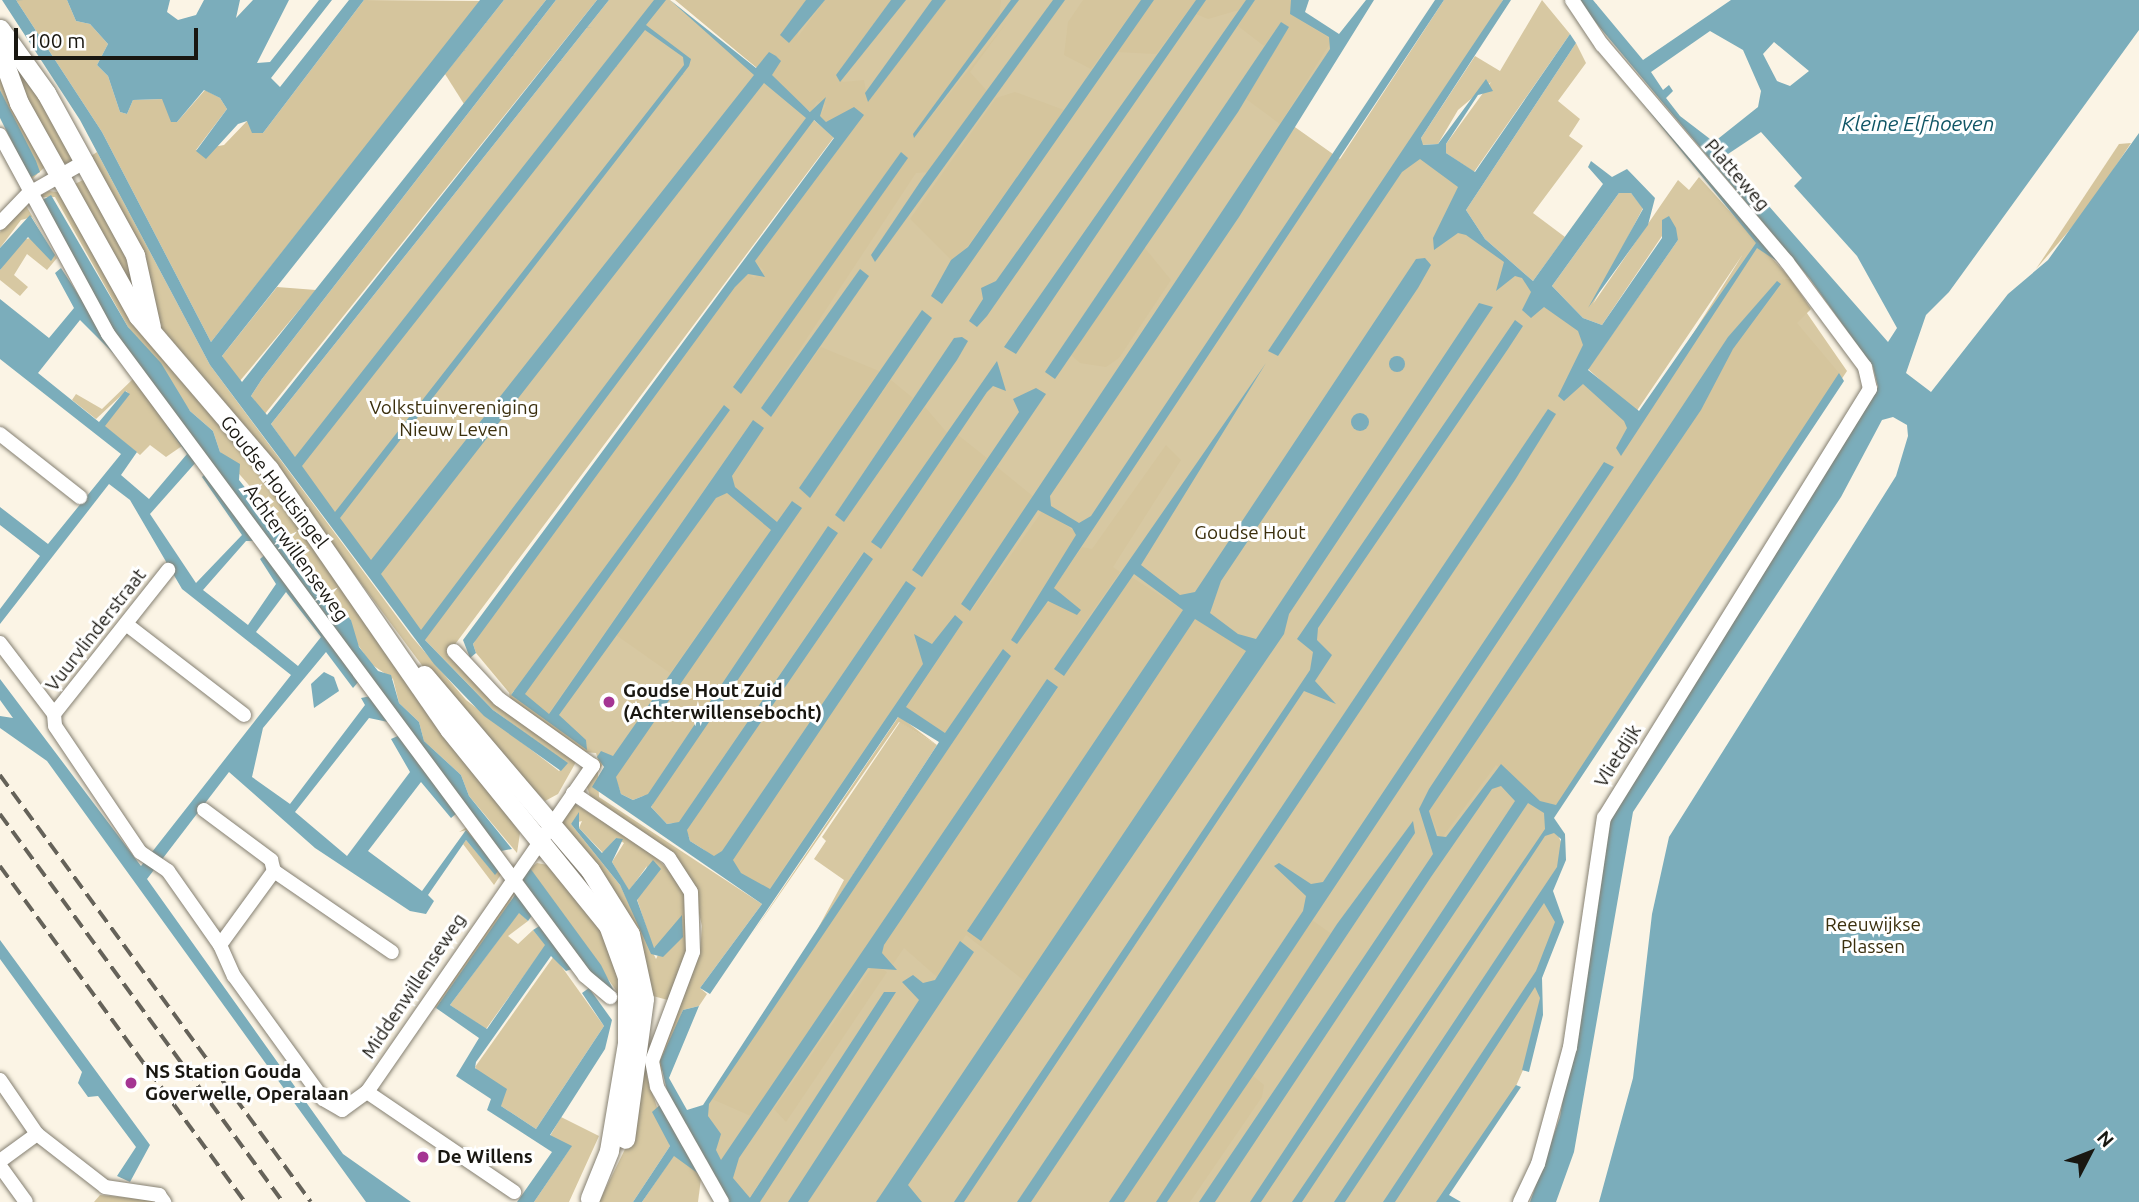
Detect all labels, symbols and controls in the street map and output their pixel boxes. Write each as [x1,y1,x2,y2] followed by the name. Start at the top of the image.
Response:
[18,14,201,58] scale bar
[27,28,85,52] text: 100 m
[1842,110,1994,136] water label: Kleine Elfhoeven
[1700,134,1774,216] street label: Platteweg
[369,397,539,441] park label: Volkstuinvereniging Nieuw Leven
[215,411,333,553] street label: Goudse Houtsingel
[239,480,353,626] street label: Achterwillenseweg
[1194,522,1306,544] park label: Goudse Hout
[41,564,151,696] street label: Vuurvlinderstraat
[623,680,822,724] place label: Goudse Hout Zuid (Achterwillensebocht)
[601,694,617,710] marker: Goudse Hout Zuid (Achterwillensebocht)
[1590,720,1646,792] street label: Vlietdijk
[357,909,471,1063] street label: Middenwillenseweg
[1825,914,1921,958] park label: Reeuwijkse Plassen
[145,1061,349,1105] place label: NS Station Gouda Goverwelle, Operalaan
[123,1075,139,1091] marker: NS Station Gouda Goverwelle, Operalaan
[2055,1118,2125,1188] north arrow
[2093,1126,2119,1152] text: N
[437,1146,533,1168] place label: De Willens
[415,1149,431,1165] marker: De Willens

